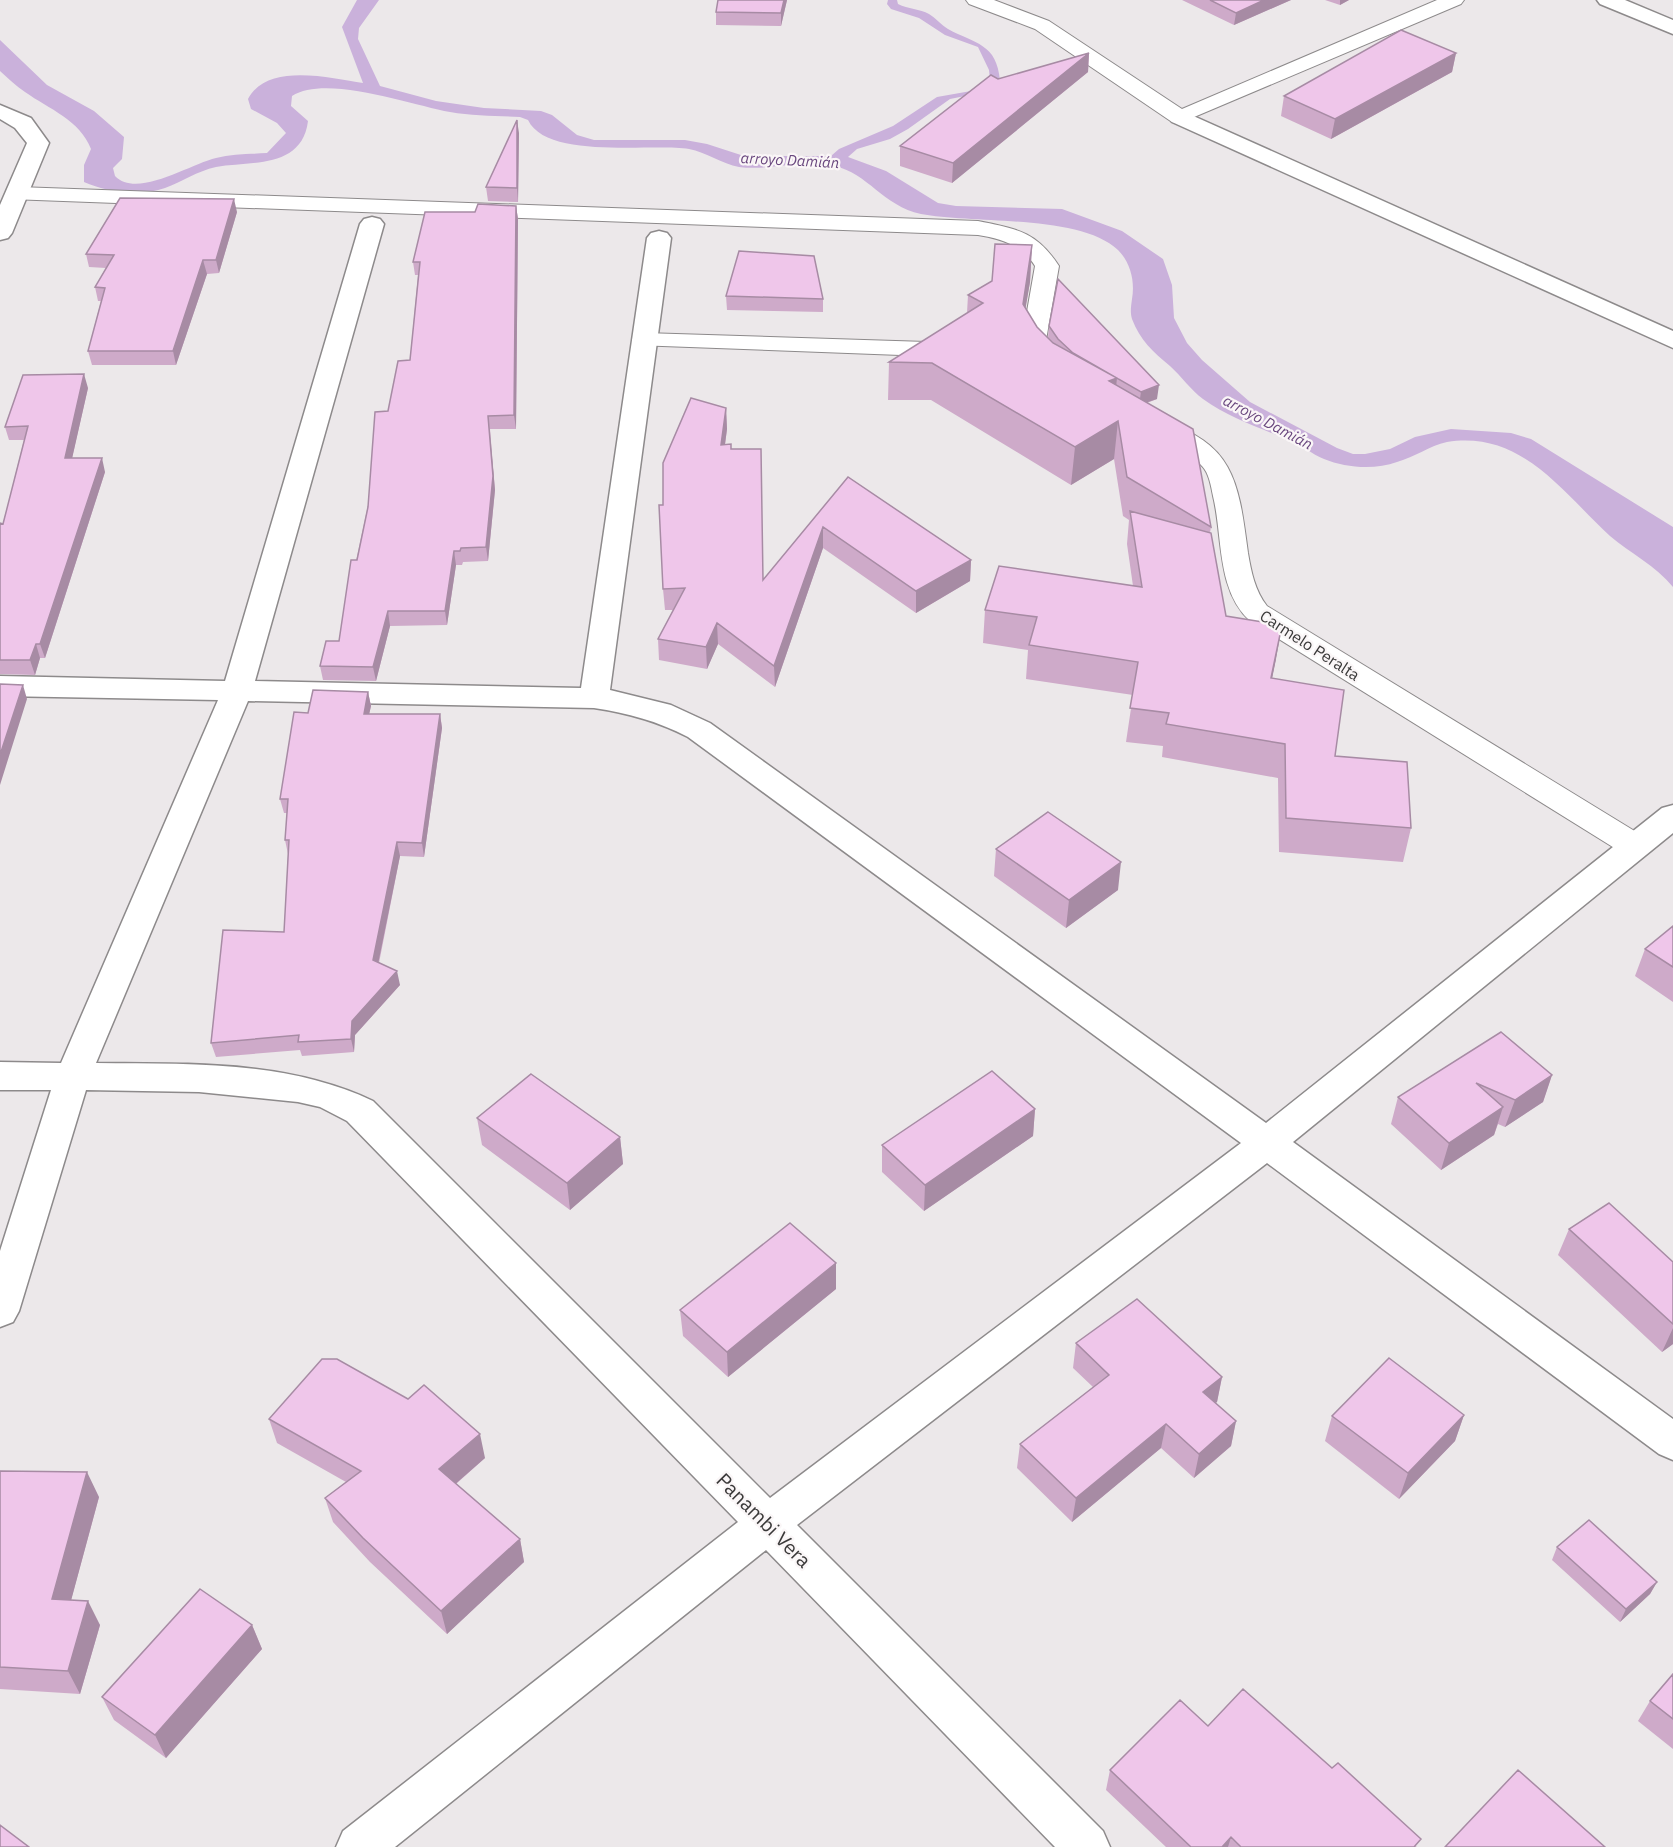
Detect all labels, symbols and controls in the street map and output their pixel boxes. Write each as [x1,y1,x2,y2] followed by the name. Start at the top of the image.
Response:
[740,148,840,172] water label: arroyo Damián
[1220,390,1316,454] water label: arroyo Damián
[1256,605,1364,685] street label: Carmelo Peralta
[711,1467,818,1574] street label: Panambi Vera

